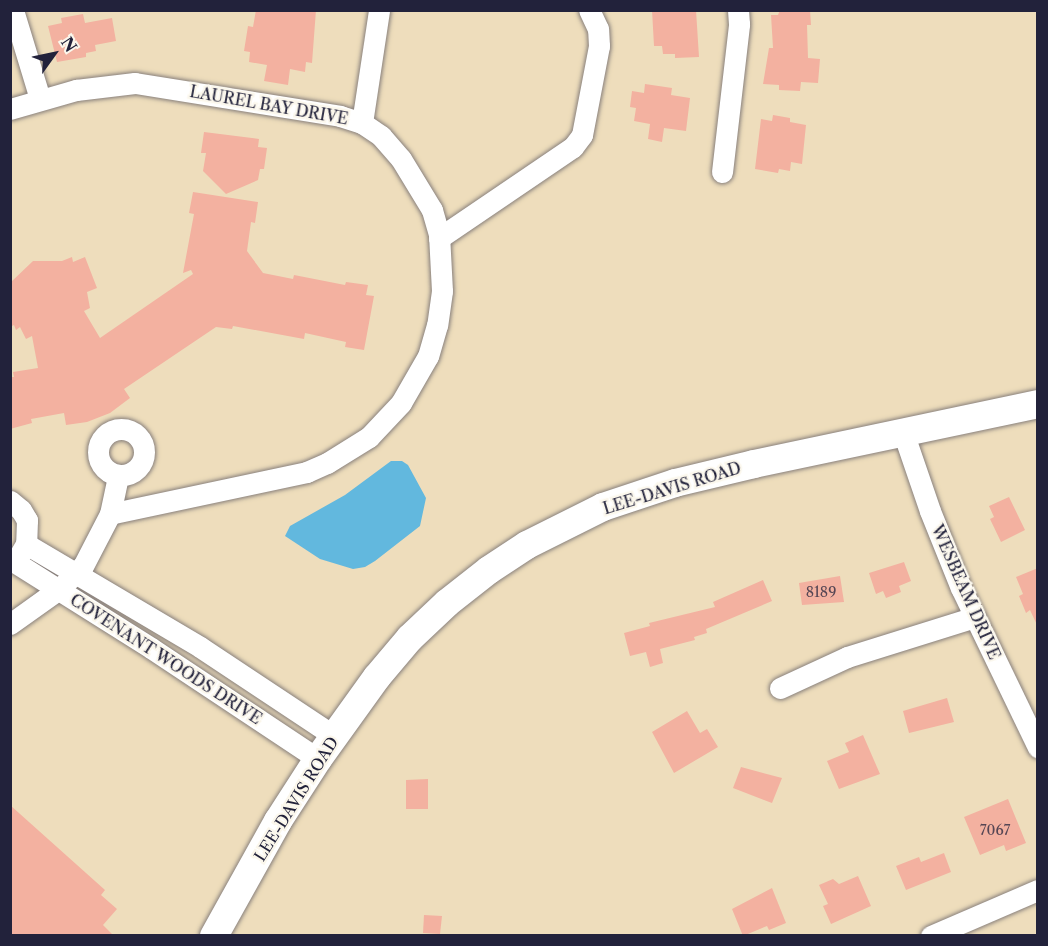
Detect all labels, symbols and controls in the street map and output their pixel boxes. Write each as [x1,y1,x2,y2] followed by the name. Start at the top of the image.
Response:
[24,24,84,84] north arrow
[57,33,81,55] text: N
[188,82,350,128] street label: LAUREL BAY DRIVE
[601,458,743,518] street label: LEE-DAVIS ROAD
[928,522,1004,662] street label: WESBEAM DRIVE
[806,584,836,600] house number: 8189
[66,590,266,728] street label: COVENANT WOODS DRIVE
[250,733,342,865] street label: LEE-DAVIS ROAD
[980,822,1010,838] house number: 7067

